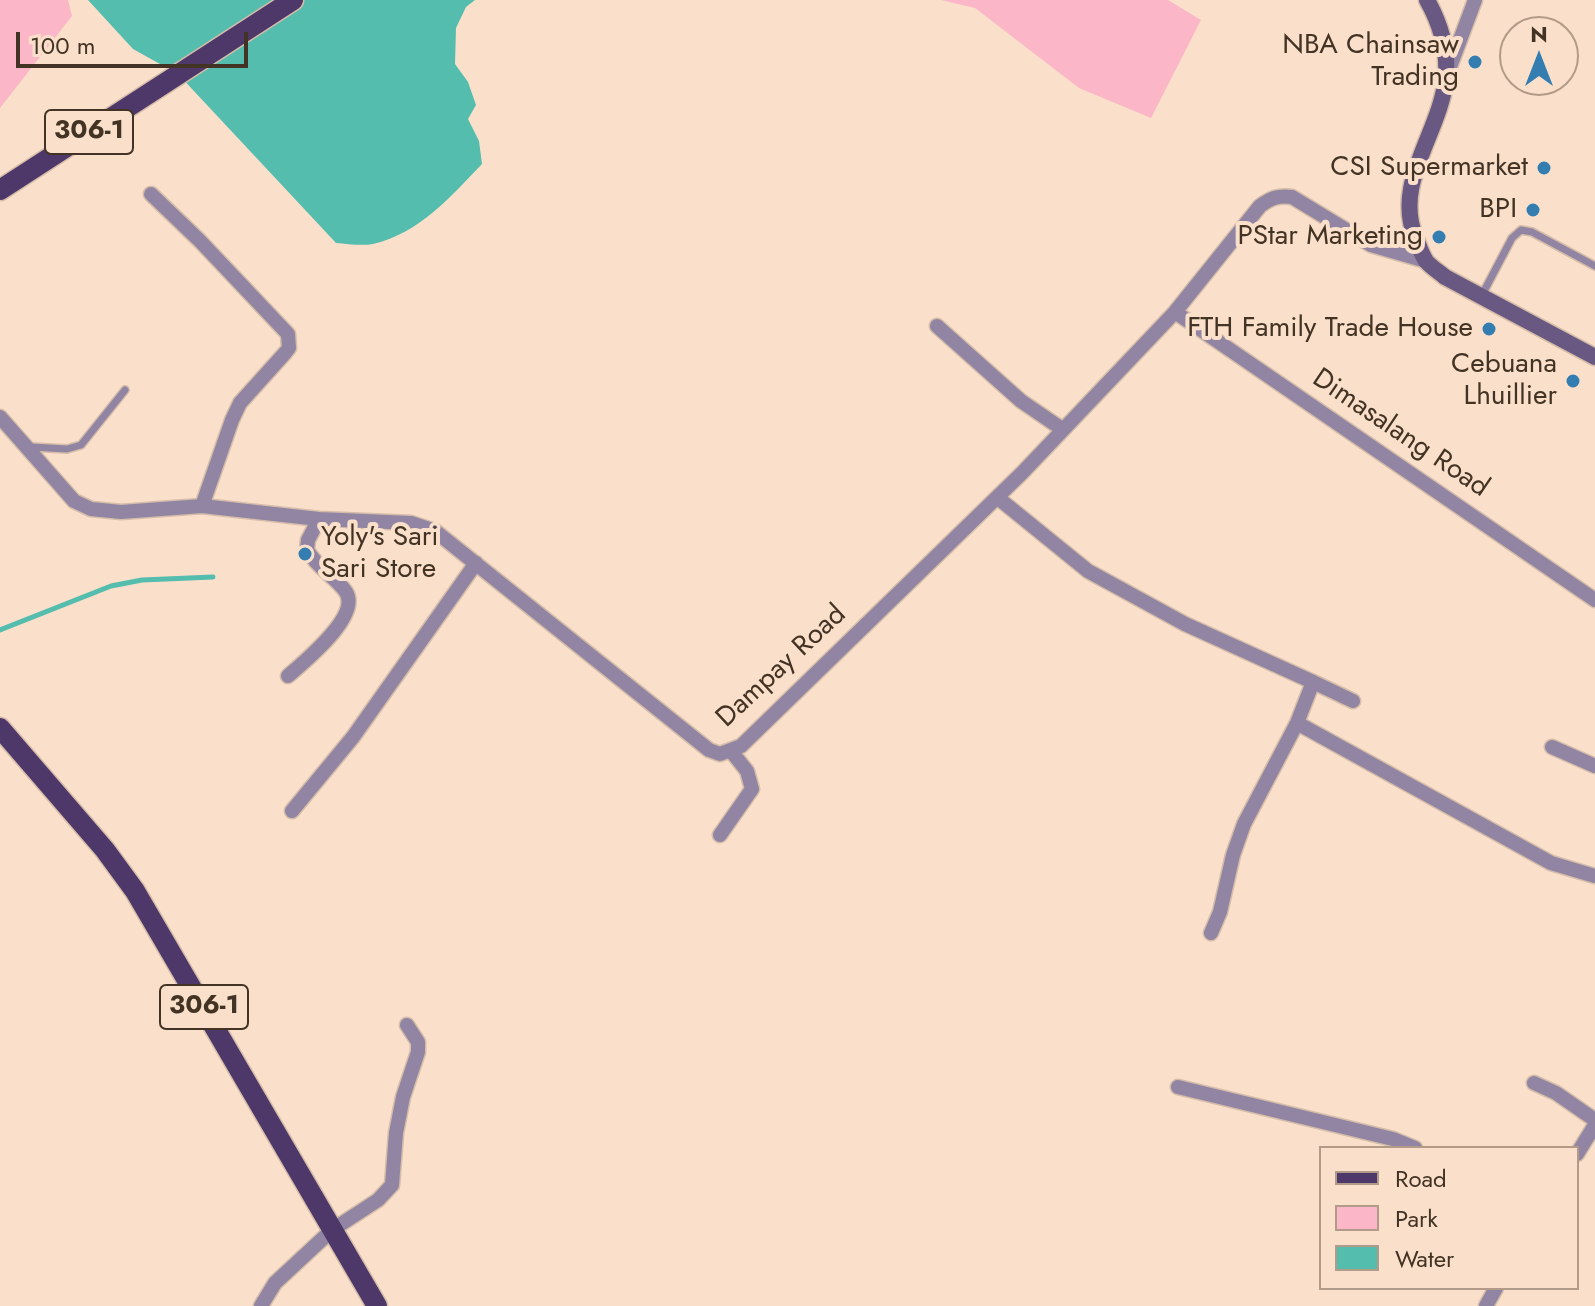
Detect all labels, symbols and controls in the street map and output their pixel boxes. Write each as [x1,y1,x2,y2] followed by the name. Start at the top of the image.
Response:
[20,16,252,66] scale bar
[1499,16,1579,96] north arrow
[1530,18,1548,50] text: N
[30,28,96,63] text: 100 m
[1282,29,1459,95] place label: NBA Chainsaw Trading
[1466,53,1484,71] marker: NBA Chainsaw Trading
[45,110,133,154] road number: 306-1
[1330,151,1528,185] place label: CSI Supermarket
[1535,159,1553,177] marker: CSI Supermarket
[1479,193,1517,227] place label: BPI
[1524,201,1542,219] marker: BPI
[1237,220,1423,254] place label: PStar Marketing
[1430,228,1448,246] marker: PStar Marketing
[1187,312,1473,346] place label: FTH Family Trade House
[1480,320,1498,338] marker: FTH Family Trade House
[1451,348,1557,414] place label: Cebuana Lhuillier
[1305,363,1495,505] street label: Dimasalang Road
[1564,372,1582,390] marker: Cebuana Lhuillier
[321,521,439,587] place label: Yoly's Sari Sari Store
[296,545,314,563] marker: Yoly's Sari Sari Store
[710,599,854,735] street label: Dampay Road
[160,985,248,1029] road number: 306-1
[1319,1146,1579,1290] legend
[1395,1161,1447,1196] text: Road
[1395,1201,1438,1236] text: Park
[1395,1241,1454,1276] text: Water

